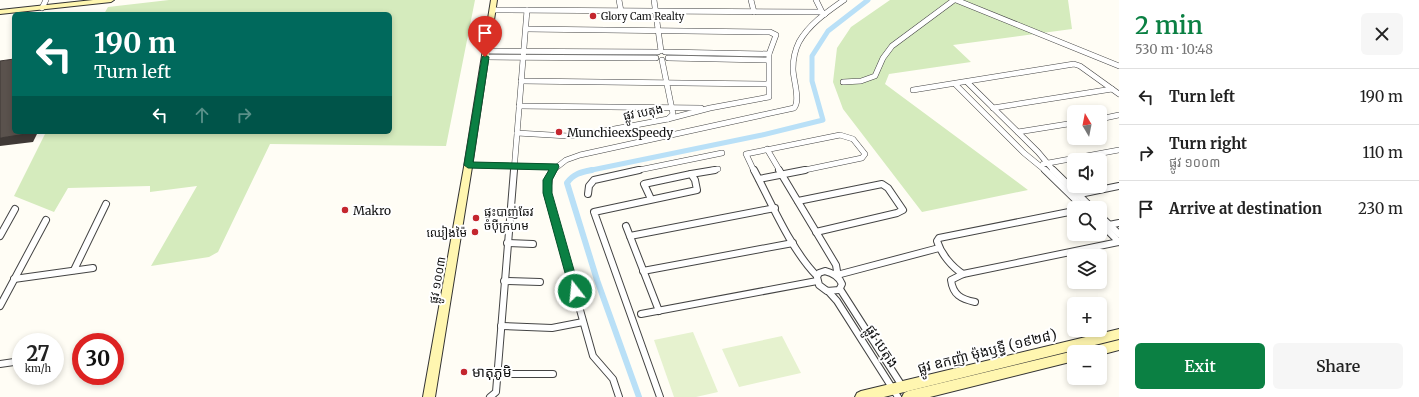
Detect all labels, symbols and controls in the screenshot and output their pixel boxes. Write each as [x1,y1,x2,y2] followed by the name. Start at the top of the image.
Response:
[601,10,685,23] place label: Glory Cam Realty
[1135,10,1203,41] text: 2 min
[588,11,598,21] marker: Glory Cam Realty
[1361,13,1403,55] button: close
[468,16,502,57] pin
[474,22,496,44] icon: arrive
[94,25,176,61] text: 190 m
[28,28,80,80] icon: left
[1135,41,1213,58] text: 530 m · 10:48
[94,60,171,83] text: Turn left
[1135,86,1157,108] icon: left
[1169,87,1235,106] text: Turn left
[1360,87,1403,106] text: 190 m
[622,101,665,127] street label: ផ្លូវ បេតុង
[149,104,171,126] icon: left
[191,104,213,126] icon: ahead
[233,104,255,126] icon: right
[1067,105,1107,145] north arrow
[1067,105,1107,385] map controls
[567,125,673,140] place label: MunchieexSpeedy
[554,127,564,137] marker: MunchieexSpeedy
[1169,134,1247,153] text: Turn right
[1135,142,1157,164] icon: right
[1362,143,1403,162] text: 110 m
[1067,153,1107,193] button: sound
[1169,154,1221,171] text: ផ្លូវ ១០០៣
[1135,198,1157,220] icon: arrive
[1169,199,1322,218] text: Arrive at destination
[1358,199,1403,218] text: 230 m
[1067,201,1107,241] button: search
[353,203,391,218] place label: Makro
[484,204,534,233] place label: ផ្ទះបាញ់ឆែវ ចំប៉ីក្រហម
[340,205,350,215] marker: Makro
[471,213,481,223] marker: ផ្ទះបាញ់ឆែវ ចំប៉ីក្រហម
[426,225,467,240] place label: ឈៀងម៉ៃ
[470,227,480,237] marker: ឈៀងម៉ៃ
[1067,249,1107,289] button: layers
[425,255,452,305] street label: ផ្លូវ ១០០៣
[554,270,596,312] position arrow
[1067,297,1107,337] button: +
[859,321,902,373] street label: ផ្លូវ បេតុង
[916,325,1059,380] street label: ផ្លូវ ឧកញ៉ា ម៉ុងឫទ្ធី (១៩២៨)
[72,333,124,385] speed limit sign: 30
[26,341,50,366] text: 27
[1135,343,1265,389] button: Exit
[1273,343,1403,389] button: Share
[1067,345,1107,385] button: −
[25,362,51,375] text: km/h
[472,363,512,381] place label: មាតុភូមិ
[459,367,469,377] marker: មាតុភូមិ

